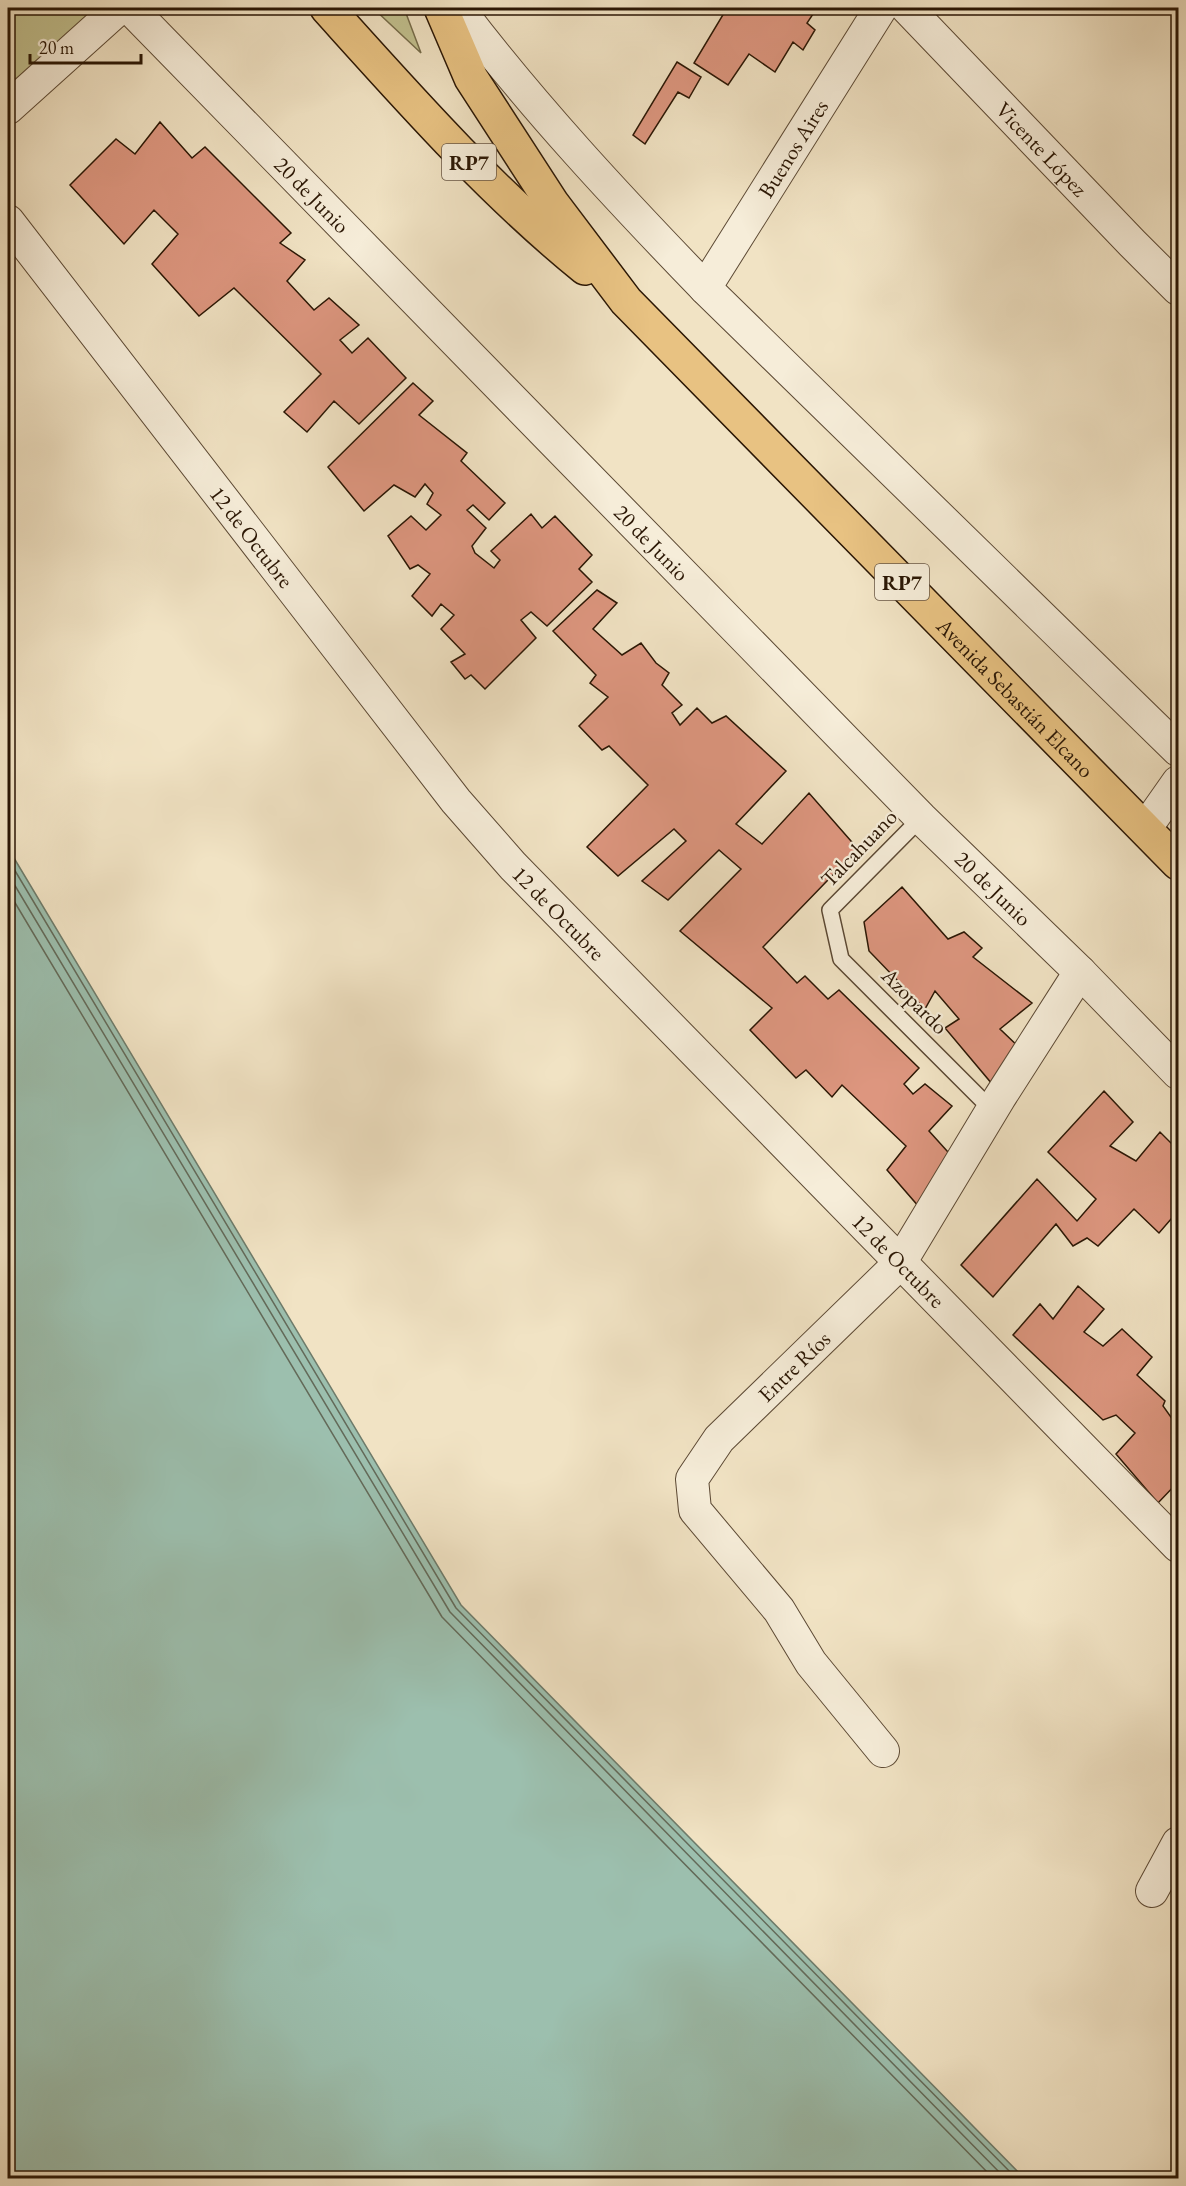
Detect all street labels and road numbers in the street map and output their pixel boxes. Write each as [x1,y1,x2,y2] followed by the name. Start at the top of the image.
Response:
[751,94,835,203] street label: Buenos Aires
[990,95,1094,203] street label: Vicente López
[442,144,496,180] road number: RP7
[268,150,357,240] street label: 20 de Junio
[203,480,301,594] street label: 12 de Octubre
[608,498,696,587] street label: 20 de Junio
[875,564,929,600] road number: RP7
[930,611,1101,784] street label: Avenida Sebastián Elcano
[814,803,904,893] street label: Talcahuano
[949,844,1038,932] street label: 20 de Junio
[506,859,612,967] street label: 12 de Octubre
[875,961,955,1041] street label: Azopardo
[846,1207,952,1314] street label: 12 de Octubre
[751,1324,836,1408] street label: Entre Ríos

